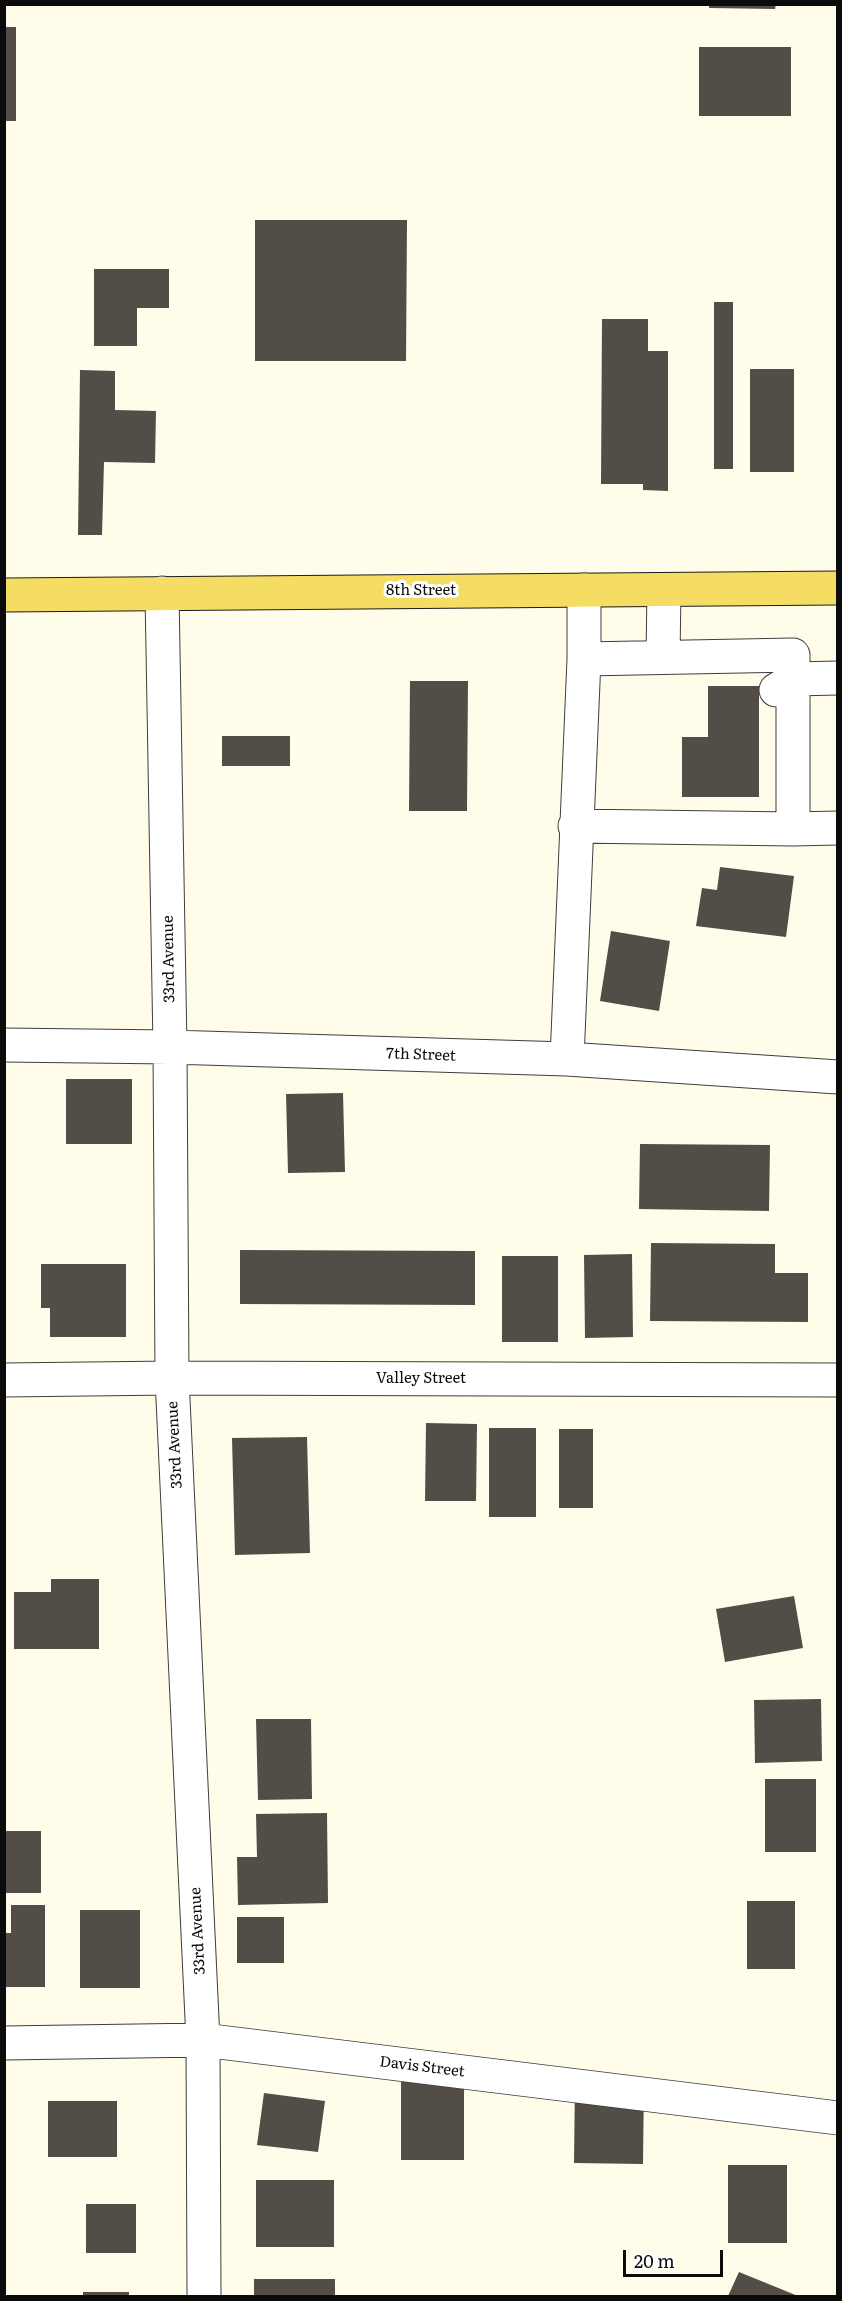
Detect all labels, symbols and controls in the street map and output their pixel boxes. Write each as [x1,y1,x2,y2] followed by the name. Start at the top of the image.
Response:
[386,582,456,600] street label: 8th Street
[159,915,179,1003] street label: 33rd Avenue
[386,1045,456,1065] street label: 7th Street
[376,1370,466,1388] street label: Valley Street
[164,1401,186,1489] street label: 33rd Avenue
[187,1887,209,1975] street label: 33rd Avenue
[378,2053,466,2081] street label: Davis Street
[626,2238,726,2276] scale bar
[634,2247,675,2274] text: 20 m

